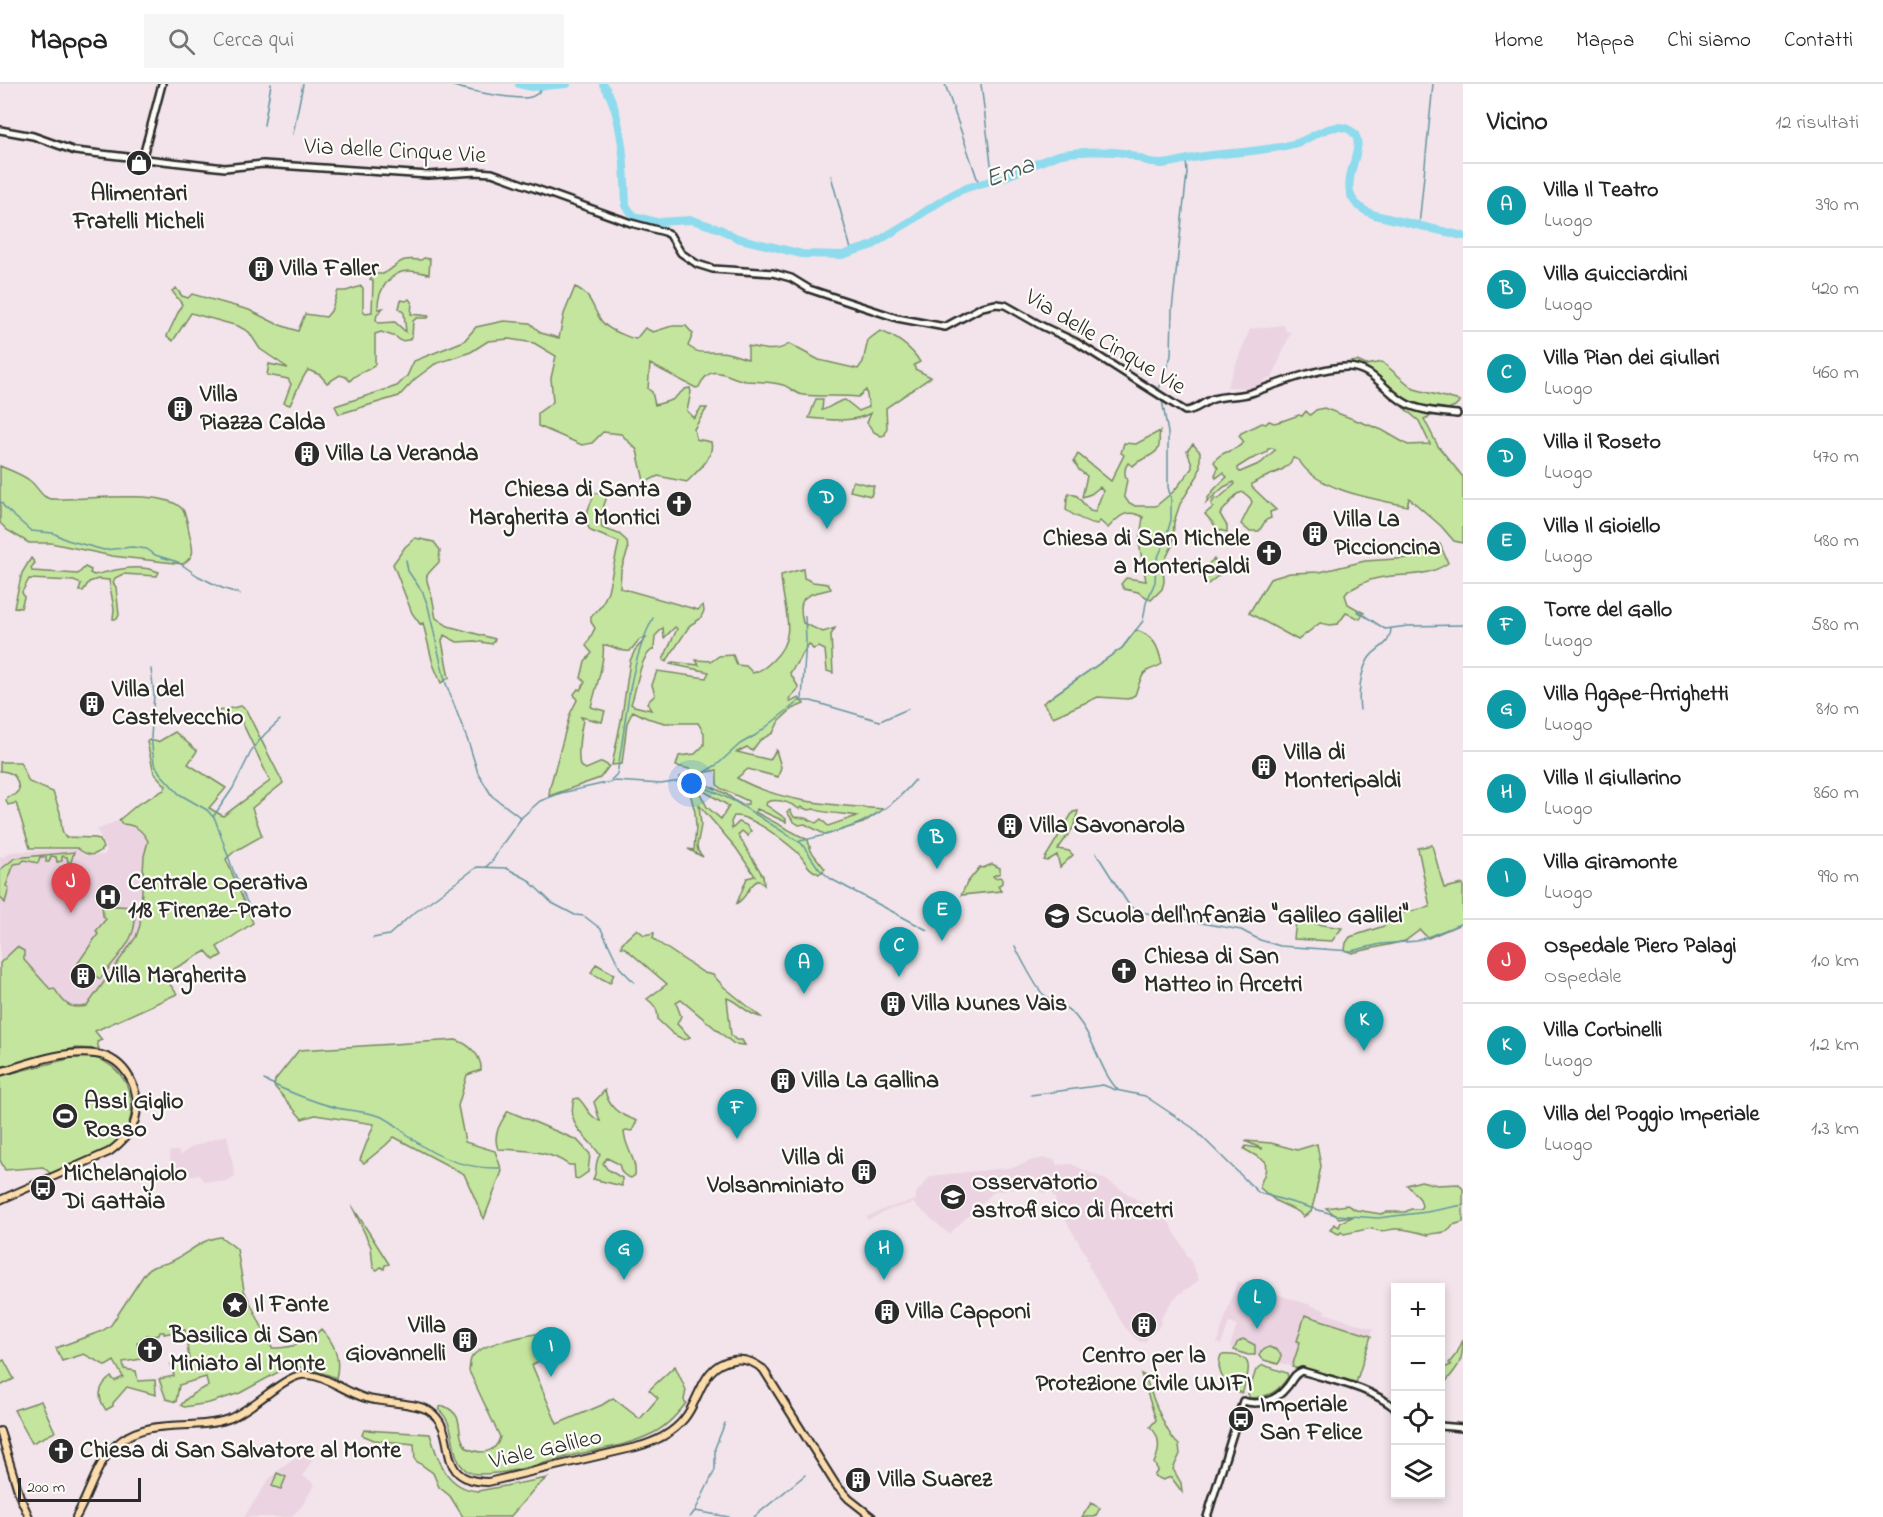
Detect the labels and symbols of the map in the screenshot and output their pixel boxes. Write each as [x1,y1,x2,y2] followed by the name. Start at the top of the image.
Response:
[302,130,487,174] street label: Via delle Cinque Vie
[980,146,1041,199] water label: Ema
[124,148,154,178] shop icon: Alimentari Fratelli Micheli
[72,177,205,240] place label: Alimentari Fratelli Micheli
[279,252,379,287] place label: Villa Faller
[246,254,276,284] building icon: Villa Faller
[1017,281,1192,405] street label: Via delle Cinque Vie
[199,378,325,441] place label: Villa Piazza Calda
[165,394,195,424] building icon: Villa Piazza Calda
[325,437,478,472] place label: Villa La Veranda
[292,439,322,469] building icon: Villa La Veranda
[469,473,660,537] place label: Chiesa di Santa Margherita a Montici
[808,480,846,529] pin: D
[664,489,694,519] church icon: Chiesa di Santa Margherita a Montici
[1333,503,1441,566] place label: Villa La Piccioncina
[1300,519,1330,549] building icon: Villa La Piccioncina
[1043,522,1251,585] place label: Chiesa di San Michele a Monteripaldi
[1254,538,1284,568] church icon: Chiesa di San Michele a Monteripaldi
[111,673,243,736] place label: Villa del Castelvecchio
[77,689,107,719] building icon: Villa del Castelvecchio
[1283,736,1401,799] place label: Villa di Monteripaldi
[1249,752,1279,782] building icon: Villa di Monteripaldi
[677,769,706,798] your location
[1029,809,1185,844] place label: Villa Savonarola
[995,811,1025,841] building icon: Villa Savonarola
[918,820,956,869] pin: B
[52,864,90,913] pin: J
[128,866,308,929] place label: Centrale Operativa 118 Firenze-Prato
[93,882,123,912] hospital icon: Centrale Operativa 118 Firenze-Prato
[922,892,962,941] pin: E
[1076,899,1409,934] place label: Scuola dell'Infanzia "Galileo Galilei"
[1042,901,1072,931] school or university icon: Scuola dell'Infanzia "Galileo Galilei"
[880,928,918,977] pin: C
[1144,940,1303,1003] place label: Chiesa di San Matteo in Arcetri
[784,944,824,994] pin: A
[1109,956,1139,986] church icon: Chiesa di San Matteo in Arcetri
[102,959,247,995] place label: Villa Margherita
[68,961,98,991] building icon: Villa Margherita
[911,987,1067,1022] place label: Villa Nunes Vais
[878,989,908,1019] building icon: Villa Nunes Vais
[1344,1002,1384,1051] pin: K
[801,1064,939,1099] place label: Villa La Gallina
[768,1066,798,1096] building icon: Villa La Gallina
[84,1085,184,1148] place label: Assi Giglio Rosso
[718,1090,756,1139] pin: F
[50,1101,80,1131] sports icon: Assi Giglio Rosso
[706,1141,844,1204] place label: Villa di Volsanminiato
[62,1157,187,1220] place label: Michelangiolo Di Gattaia
[849,1157,879,1187] building icon: Villa di Volsanminiato
[972,1166,1174,1229] place label: Osservatorio astrofisico di Arcetri
[28,1173,58,1203] bus stop icon: Michelangiolo Di Gattaia
[938,1182,968,1212] school or university icon: Osservatorio astrofisico di Arcetri
[604,1230,644,1280] pin: G
[864,1230,904,1280] pin: H
[1238,1280,1276,1329] pin: L
[254,1288,330,1323] place label: Il Fante
[220,1290,250,1320] place icon: Il Fante
[905,1295,1031,1330] place label: Villa Capponi
[872,1297,902,1327] building icon: Villa Capponi
[345,1309,446,1372] place label: Villa Giovannelli
[1129,1310,1159,1340] building icon: Centro per la Protezione Civile UNIFI
[169,1319,326,1382] place label: Basilica di San Miniato al Monte
[450,1325,480,1355] building icon: Villa Giovannelli
[532,1328,570,1377] pin: I
[135,1335,165,1365] church icon: Basilica di San Miniato al Monte
[1036,1339,1252,1402] place label: Centro per la Protezione Civile UNIFI
[1260,1388,1364,1451] place label: Imperiale San Felice
[1226,1404,1256,1434] bus stop icon: Imperiale San Felice
[485,1420,606,1480] street label: Viale Galileo
[80,1434,402,1469] place label: Chiesa di San Salvatore al Monte
[46,1436,76,1466] church icon: Chiesa di San Salvatore al Monte
[877,1463,993,1498] place label: Villa Suarez
[843,1465,873,1495] building icon: Villa Suarez
[18,1475,141,1502] scale bar

